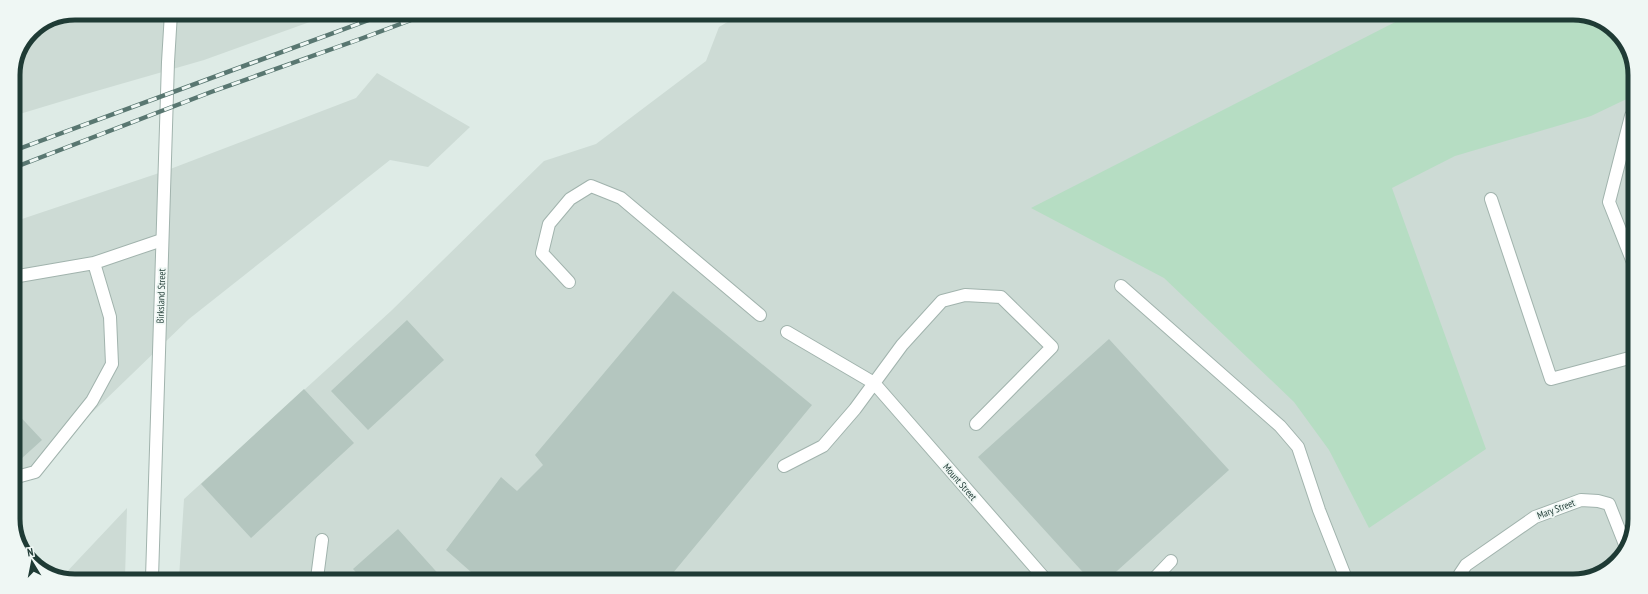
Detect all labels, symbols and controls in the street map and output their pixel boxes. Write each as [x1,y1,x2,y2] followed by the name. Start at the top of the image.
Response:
[154,268,168,324] street label: Birksland Street
[940,461,980,503] street label: Mount Street
[1535,496,1577,522] street label: Mary Street
[12,542,52,582] north arrow
[26,545,34,560] text: N

